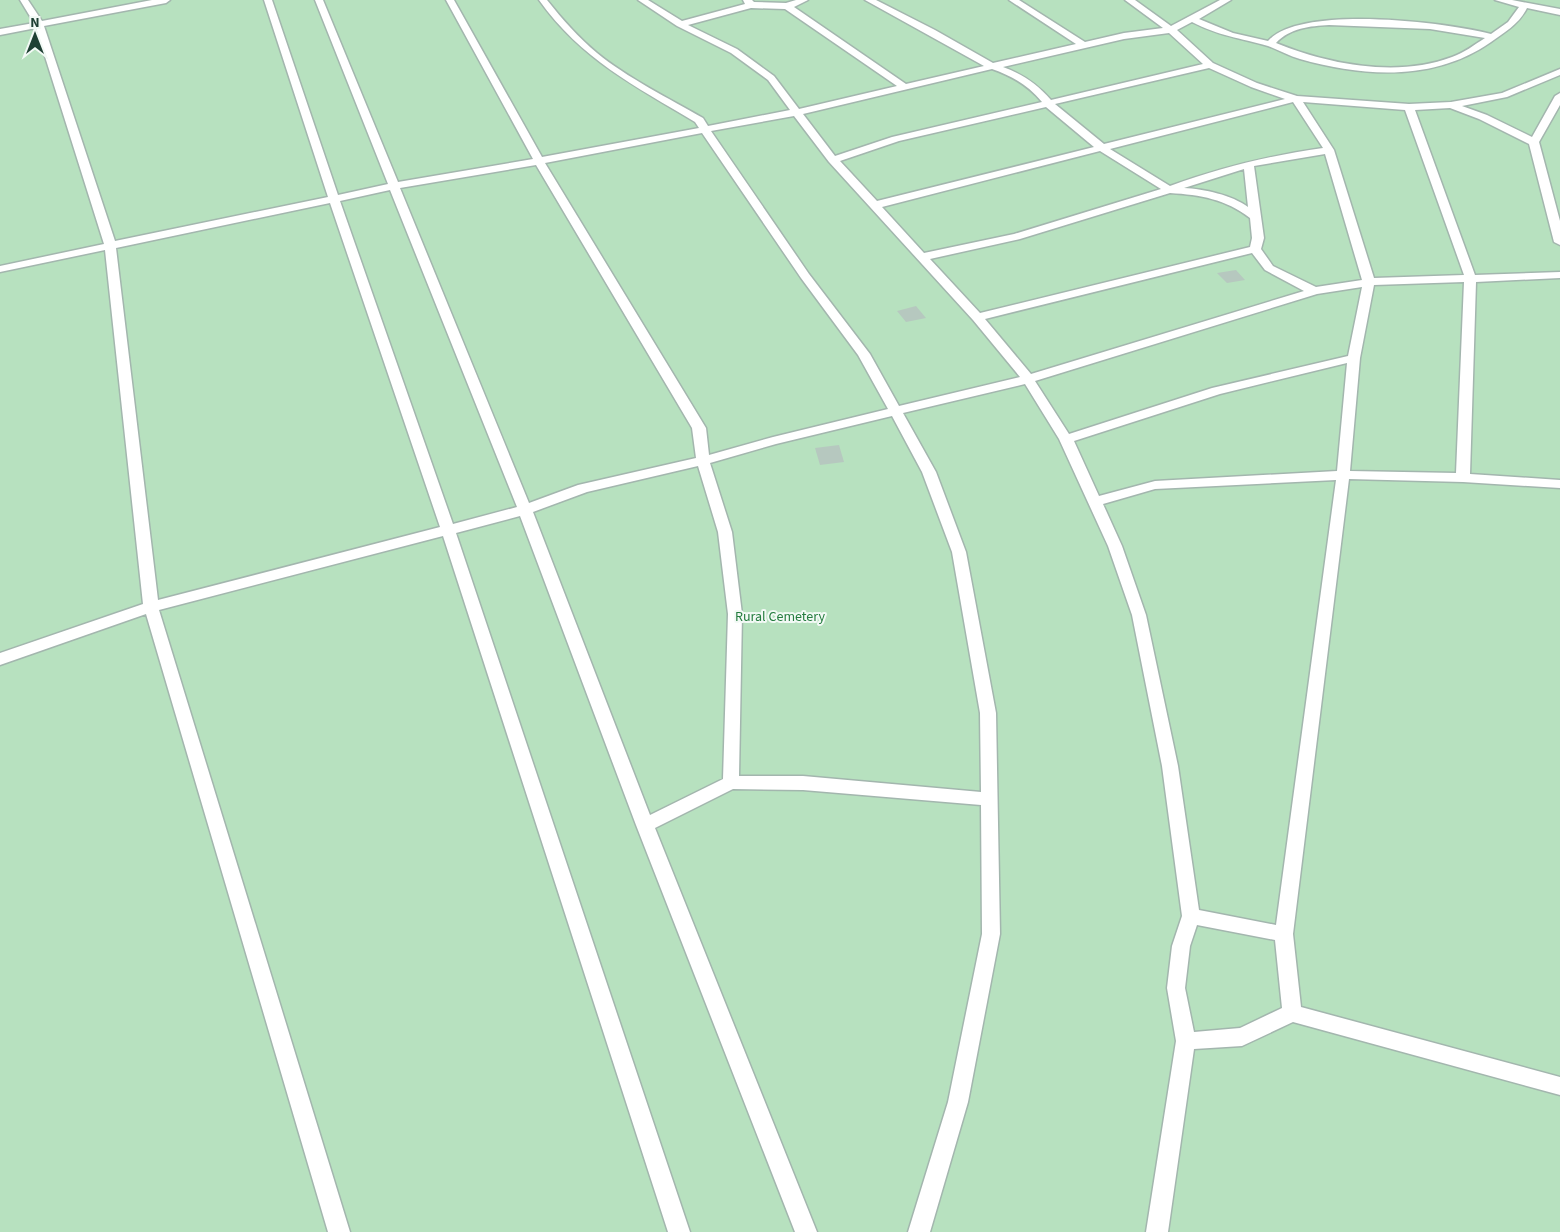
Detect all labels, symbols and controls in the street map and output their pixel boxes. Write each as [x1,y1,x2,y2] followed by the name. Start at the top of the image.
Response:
[10,10,60,60] north arrow
[30,13,40,33] text: N
[735,607,826,627] park label: Rural Cemetery

